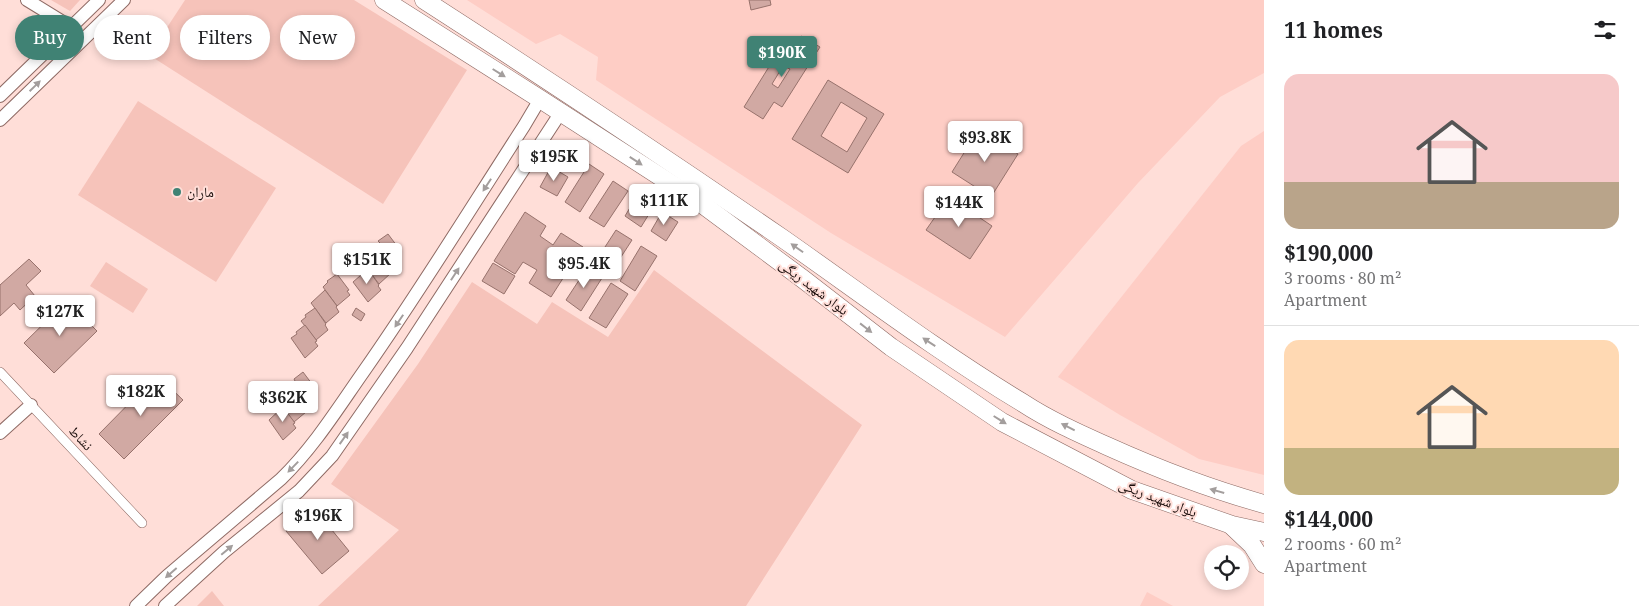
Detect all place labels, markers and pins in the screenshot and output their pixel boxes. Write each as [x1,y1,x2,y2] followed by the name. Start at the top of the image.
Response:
[747,36,817,78] pin: $190K
[944,120,1026,163] pin: $93.8K
[519,140,589,182] pin: $195K
[187,182,214,201] place label: ماران
[629,184,699,226] pin: $111K
[171,186,183,198] marker: ماران
[924,186,994,228] pin: $144K
[332,242,402,285] pin: $151K
[543,246,625,289] pin: $95.4K
[25,294,95,337] pin: $127K
[106,374,176,417] pin: $182K
[248,380,318,423] pin: $362K
[283,498,353,541] pin: $196K

